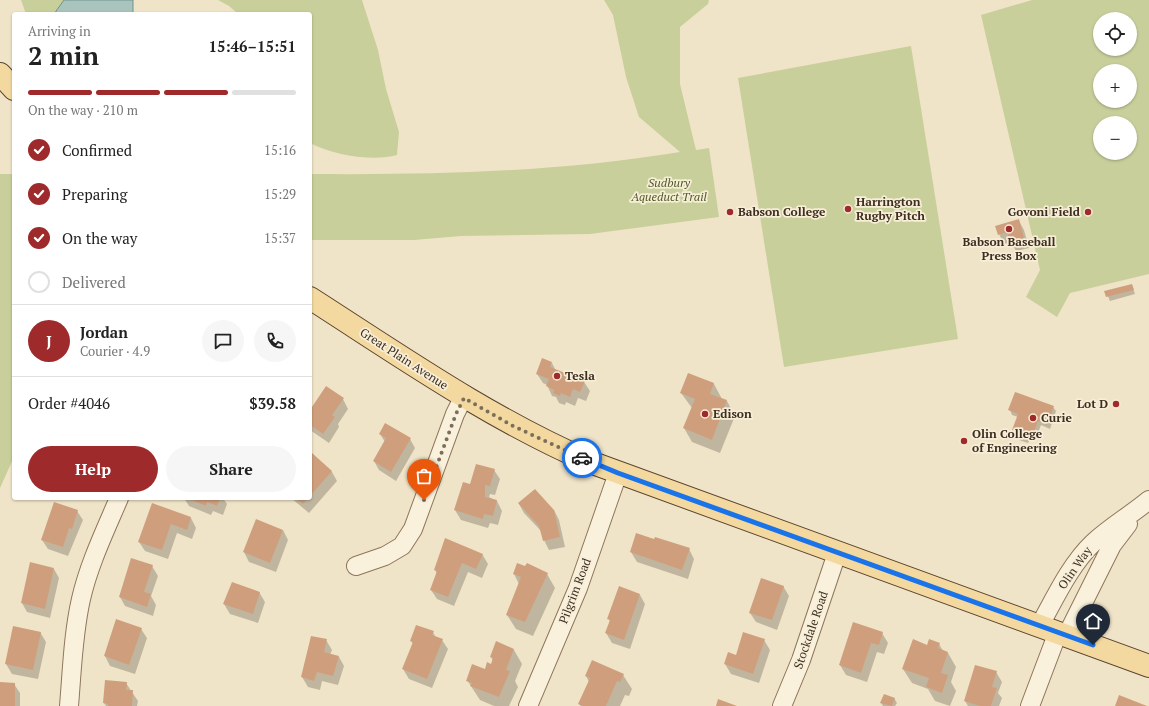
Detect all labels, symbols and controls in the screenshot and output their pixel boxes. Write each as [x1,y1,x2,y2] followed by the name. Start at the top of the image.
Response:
[1093,12,1137,160] map controls
[1093,12,1137,56] button: locate
[28,22,91,40] text: Arriving in
[209,36,296,56] text: 15:46–15:51
[28,38,99,72] text: 2 min
[1093,64,1137,108] button: +
[28,101,138,119] text: On the way · 210 m
[1093,116,1137,160] button: −
[28,139,50,161] icon: check
[62,140,132,160] text: Confirmed
[264,141,296,159] text: 15:16
[630,175,708,204] park label: Sudbury Aqueduct Trail
[28,183,50,205] icon: check
[62,184,127,204] text: Preparing
[264,185,296,203] text: 15:29
[856,194,925,223] place label: Harrington Rugby Pitch
[738,204,826,219] place label: Babson College
[843,204,853,214] marker: Harrington Rugby Pitch
[1008,204,1081,219] place label: Govoni Field
[725,207,735,217] marker: Babson College
[1083,207,1093,217] marker: Govoni Field
[1004,224,1014,234] marker: Babson Baseball Press Box
[28,227,50,249] icon: check
[62,228,137,248] text: On the way
[264,229,296,247] text: 15:37
[962,234,1056,263] place label: Babson Baseball Press Box
[62,272,126,292] text: Delivered
[202,320,244,362] button: chat
[254,320,296,362] button: phone
[80,322,128,342] text: Jordan
[357,325,451,393] street label: Great Plain Avenue
[46,331,52,351] text: J
[80,342,150,360] text: Courier · 4.9
[565,368,595,383] place label: Tesla
[552,371,562,381] marker: Tesla
[28,393,110,413] text: Order #4046
[249,393,296,413] text: $39.58
[1077,396,1108,411] place label: Lot D
[1111,399,1121,409] marker: Lot D
[713,406,752,421] place label: Edison
[700,409,710,419] marker: Edison
[1041,410,1072,425] place label: Curie
[1028,413,1038,423] marker: Curie
[972,426,1057,455] place label: Olin College of Engineering
[959,436,969,446] marker: Olin College of Engineering
[562,438,602,478] courier
[28,446,158,492] button: Help
[166,446,296,492] button: Share
[571,447,593,469] icon: car
[407,459,441,500] pin
[413,465,435,487] icon: bag
[1054,543,1095,592] street label: Olin Way
[555,556,594,626] street label: Pilgrim Road
[790,589,831,671] street label: Stockdale Road
[1076,604,1110,645] pin
[1082,610,1104,632] icon: home

